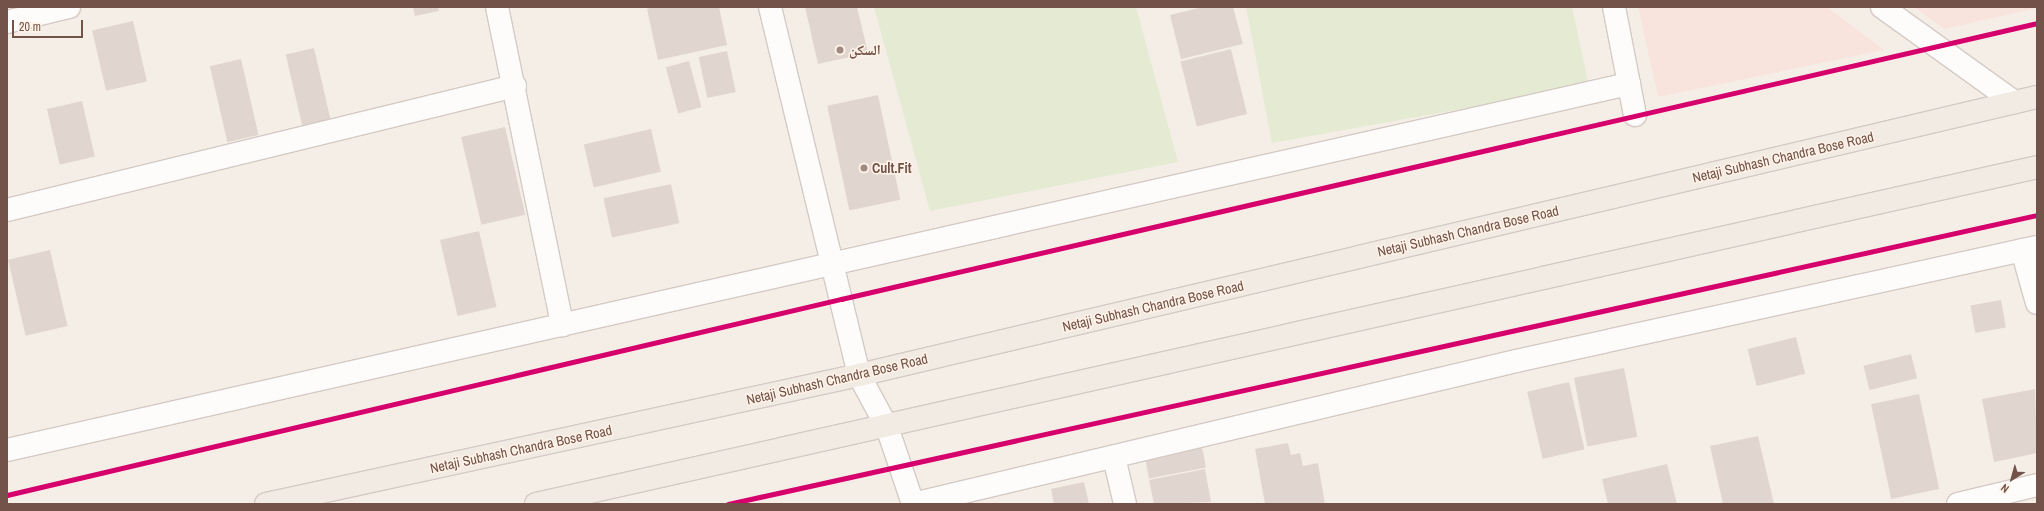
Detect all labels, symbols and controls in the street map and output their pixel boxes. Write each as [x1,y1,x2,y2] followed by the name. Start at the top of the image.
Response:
[14,12,85,38] scale bar
[19,19,41,35] text: 20 m
[849,42,881,58] place label: السكن
[834,44,846,56] marker: السكن
[1691,128,1875,186] street label: Netaji Subhash Chandra Bose Road
[872,160,912,176] place label: Cult.Fit
[859,163,869,173] marker: Cult.Fit
[1376,202,1560,260] street label: Netaji Subhash Chandra Bose Road
[1061,277,1245,335] street label: Netaji Subhash Chandra Bose Road
[745,350,929,408] street label: Netaji Subhash Chandra Bose Road
[428,421,614,477] street label: Netaji Subhash Chandra Bose Road
[1992,459,2032,499] north arrow
[1998,481,2012,496] text: N

